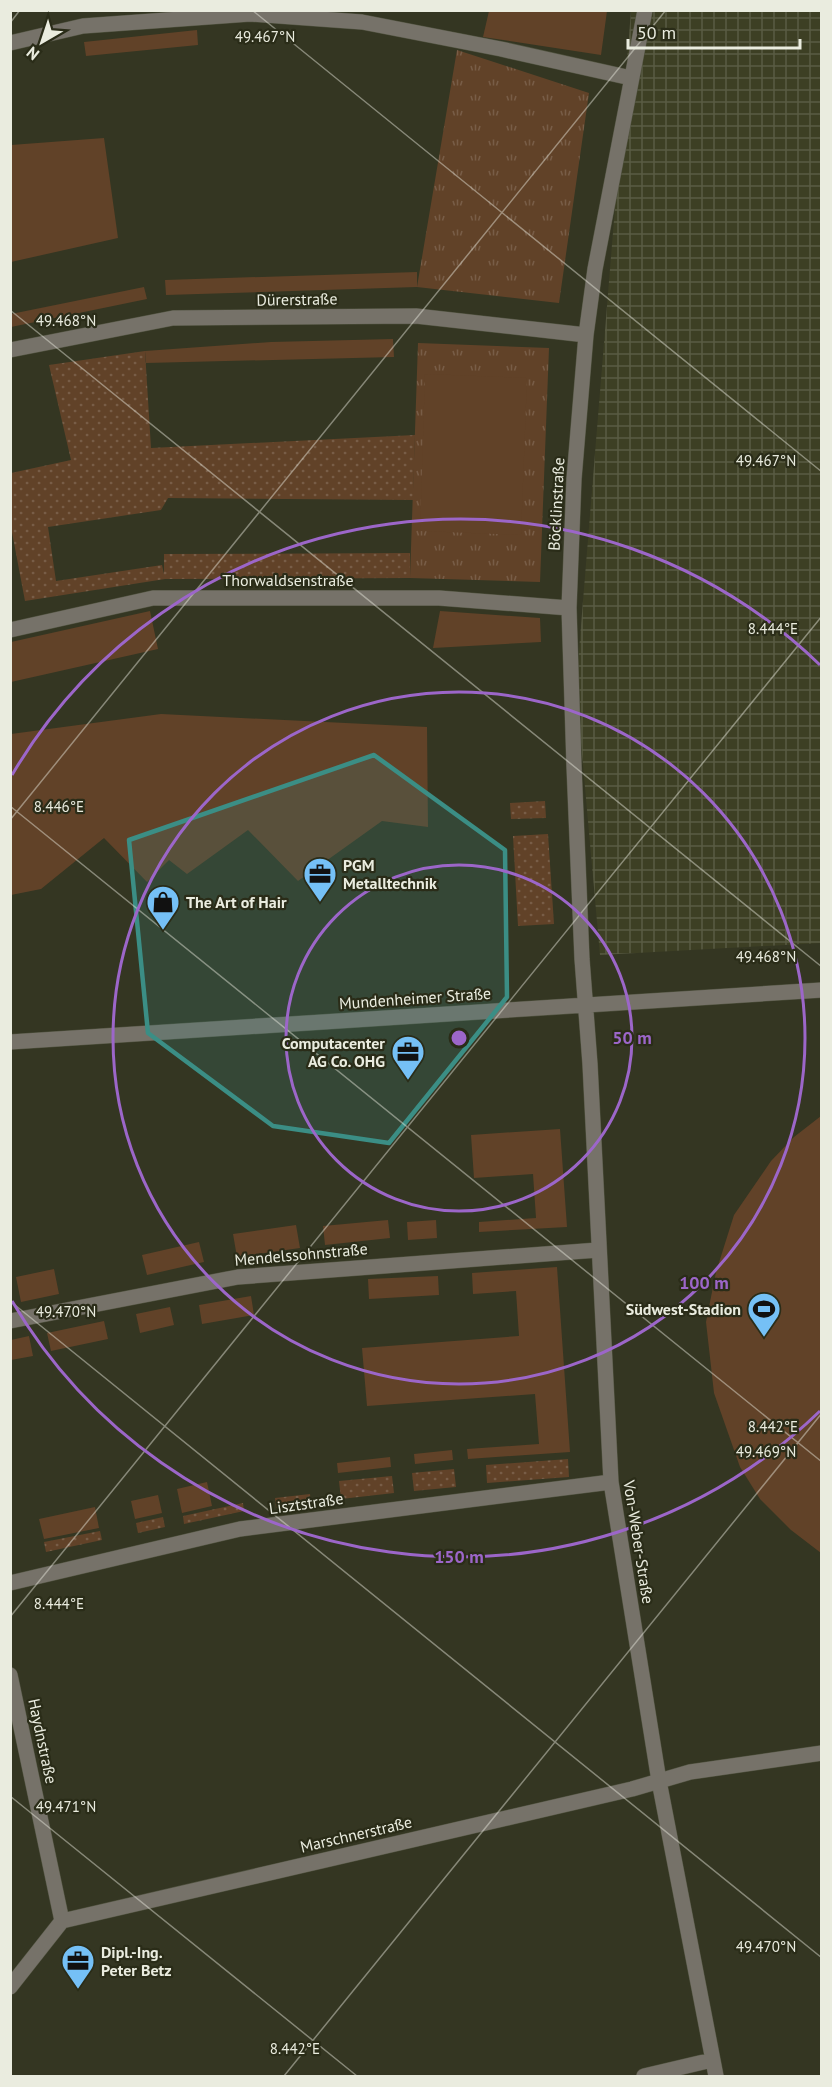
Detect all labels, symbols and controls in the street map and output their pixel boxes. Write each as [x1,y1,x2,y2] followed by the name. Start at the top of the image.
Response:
[12,12,72,72] north arrow
[628,12,800,50] scale bar
[637,21,676,44] text: 50 m
[235,27,295,46] text: 49.467°N
[22,43,43,65] text: N
[256,288,338,310] street label: Dürerstraße
[36,311,96,330] text: 49.468°N
[736,451,796,470] text: 49.467°N
[544,457,568,551] street label: Böcklinstraße
[222,570,354,590] street label: Thorwaldsenstraße
[748,619,798,638] text: 8.444°E
[34,797,84,816] text: 8.446°E
[343,855,437,893] place label: PGM Metalltechnik
[302,856,338,903] office icon: PGM Metalltechnik
[145,884,181,931] shop icon: The Art of Hair
[186,892,287,912] place label: The Art of Hair
[736,947,796,966] text: 49.468°N
[338,983,492,1013] street label: Mundenheimer Straße
[612,1026,652,1049] text: 50 m
[449,1028,469,1048] centre of rings
[282,1033,385,1071] place label: Computacenter AG Co. OHG
[390,1034,426,1081] office icon: Computacenter AG Co. OHG
[234,1238,368,1270] street label: Mendelssohnstraße
[679,1271,729,1294] text: 100 m
[746,1291,782,1338] sports icon: Südwest-Stadion
[626,1299,741,1319] place label: Südwest-Stadion
[36,1302,96,1321] text: 49.470°N
[748,1417,798,1436] text: 8.442°E
[736,1442,796,1461] text: 49.469°N
[619,1478,659,1605] street label: Von-Weber-Straße
[267,1488,345,1518] street label: Lisztstraße
[434,1545,484,1568] text: 150 m
[34,1594,84,1613] text: 8.444°E
[24,1697,62,1785] street label: Haydnstraße
[36,1797,96,1816] text: 49.471°N
[298,1811,414,1857] street label: Marschnerstraße
[736,1937,796,1956] text: 49.470°N
[101,1942,172,1980] place label: Dipl.-Ing. Peter Betz
[60,1943,96,1990] office icon: Dipl.-Ing. Peter Betz
[270,2039,320,2058] text: 8.442°E

